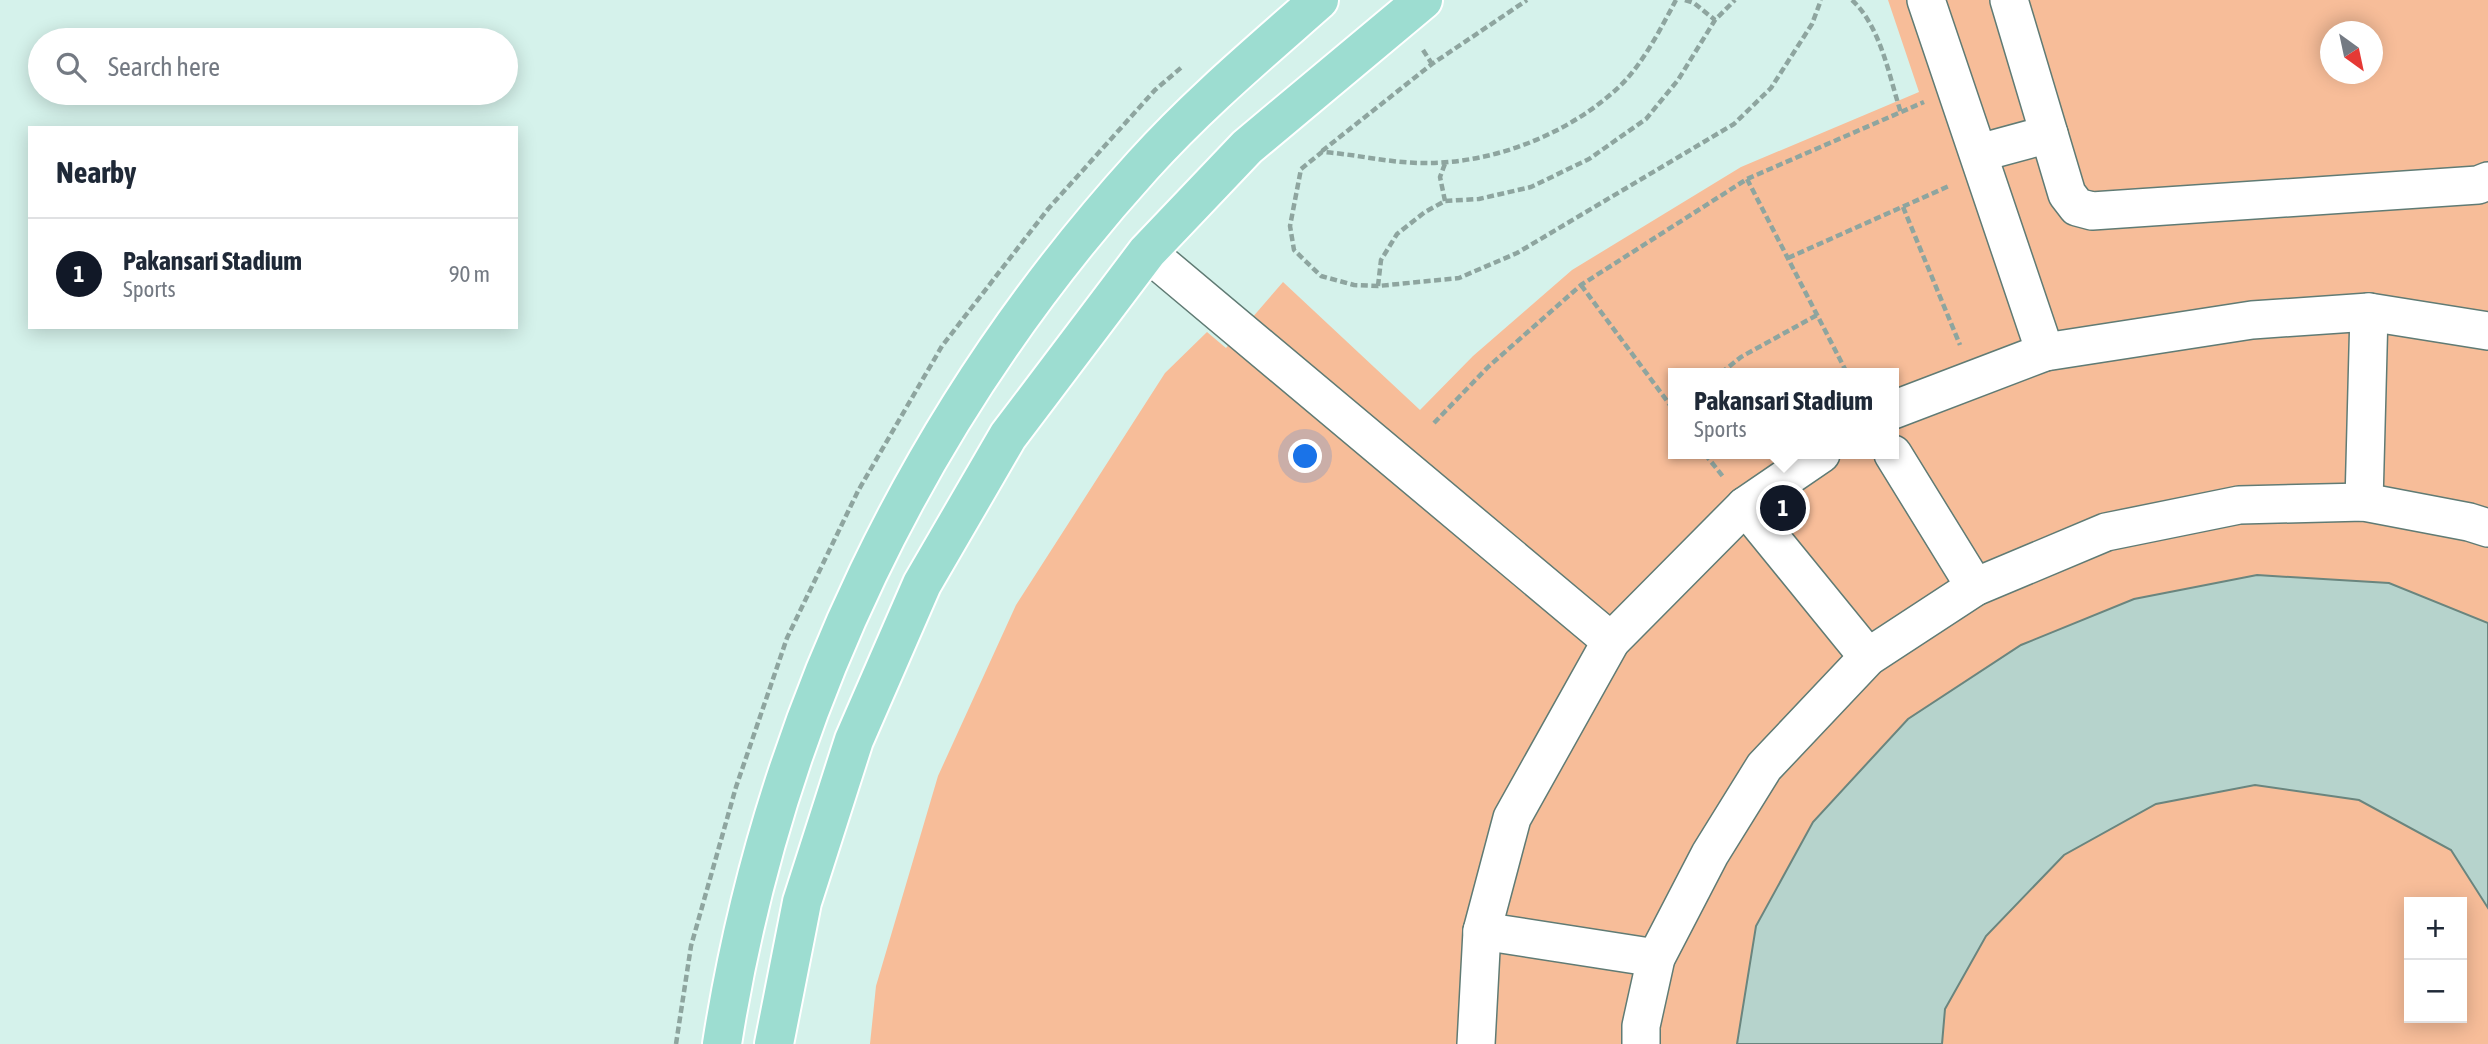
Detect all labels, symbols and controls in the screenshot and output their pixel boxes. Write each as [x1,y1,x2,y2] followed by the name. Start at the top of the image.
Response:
[2320,21,2383,84] north arrow
[28,28,518,105] search box
[52,48,90,86] icon: search
[108,52,220,82] text: Search here
[56,155,136,189] text: Nearby
[123,246,302,276] text: Pakansari Stadium
[74,261,84,287] text: 1
[449,261,490,287] text: 90 m
[123,276,176,302] text: Sports
[1668,368,1899,459] popup
[1694,386,1873,416] text: Pakansari Stadium
[1694,416,1747,442] text: Sports
[1288,439,1322,473] your location
[1760,482,1806,534] pin: 1
[2404,897,2467,1023] map controls
[2404,897,2467,960] button: +
[2404,960,2467,1023] button: −

